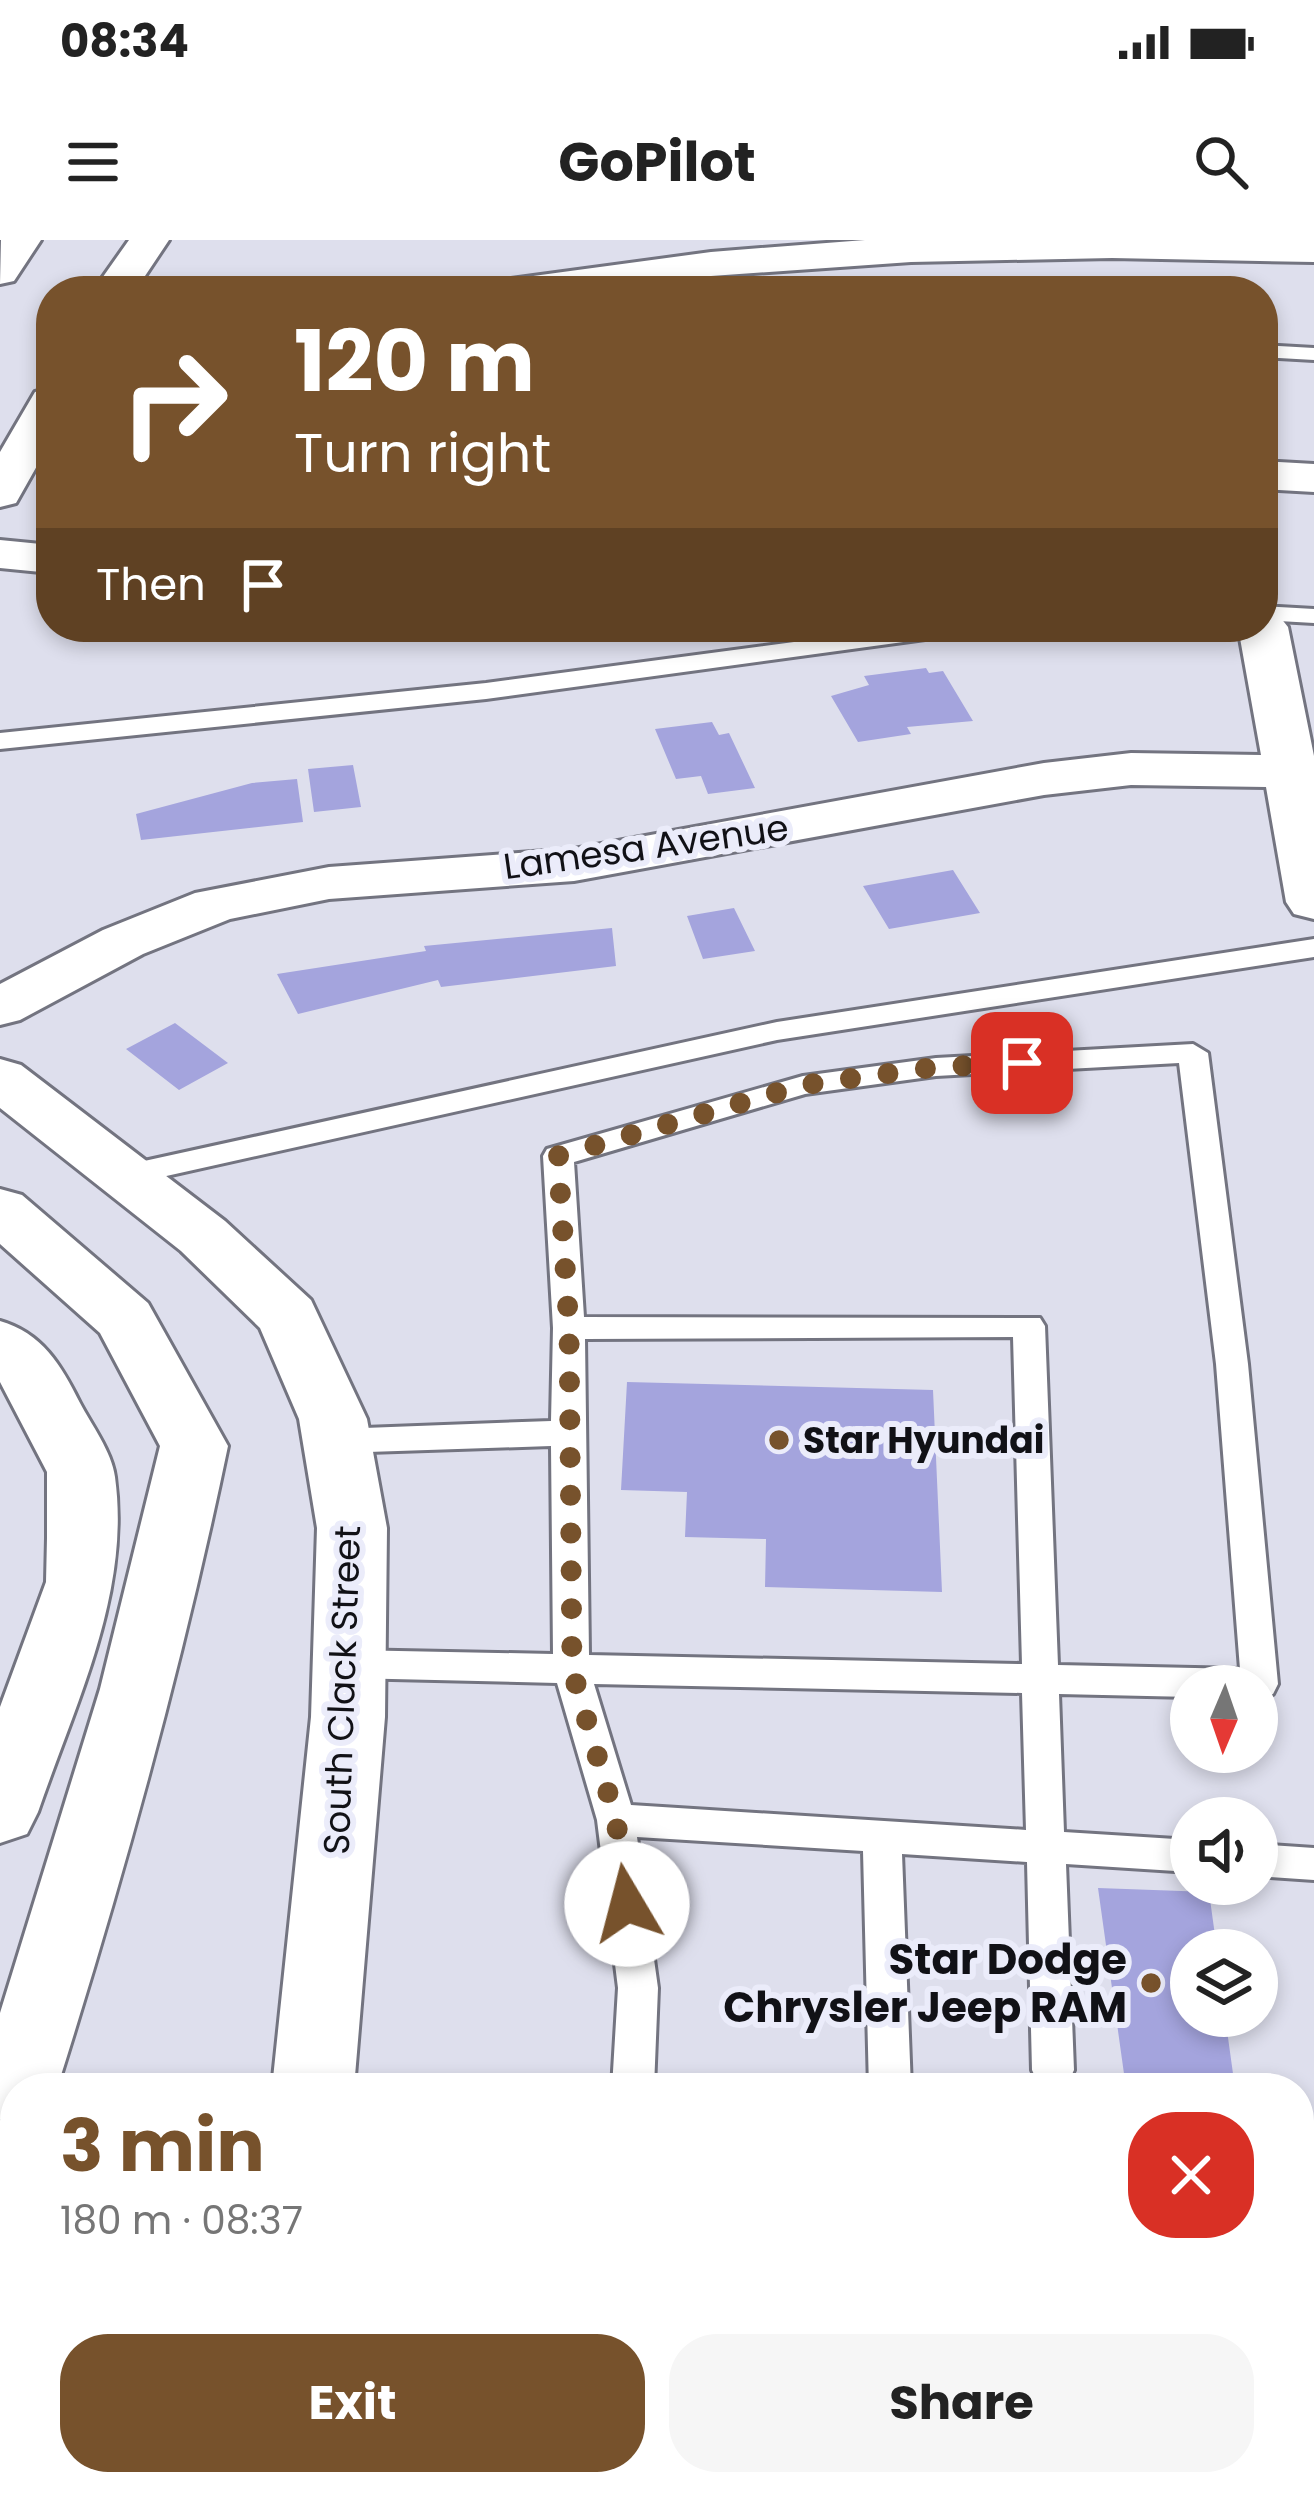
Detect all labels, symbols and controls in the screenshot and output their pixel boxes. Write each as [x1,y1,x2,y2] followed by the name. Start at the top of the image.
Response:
[60,10,189,73] text: 08:34
[558,124,756,200] text: GoPilot
[60,129,126,195] icon: menu
[1188,129,1254,195] icon: search
[294,303,535,420] text: 120 m
[96,324,252,480] icon: right
[294,415,551,491] text: Turn right
[230,552,296,618] icon: arrive
[96,553,206,616] text: Then
[500,802,792,892] street label: Lamesa Avenue
[971,1012,1073,1114] pin
[989,1030,1055,1096] icon: arrive
[803,1415,1044,1466] place label: Star Hyundai
[766,1427,792,1453] marker: Star Hyundai
[311,1525,373,1855] street label: South Clack Street
[1170,1665,1278,1773] north arrow
[1170,1665,1278,2037] map controls
[1170,1797,1278,1905] button: sound
[564,1841,690,1967] position arrow
[1170,1929,1278,2037] button: layers
[723,1930,1127,2037] place label: Star Dodge Chrysler Jeep RAM
[1138,1970,1164,1996] marker: Star Dodge Chrysler Jeep RAM
[60,2095,265,2196] text: 3 min
[1128,2112,1254,2238] button: close
[60,2193,303,2248] text: 180 m · 08:37
[60,2334,645,2472] button: Exit
[669,2334,1254,2472] button: Share

